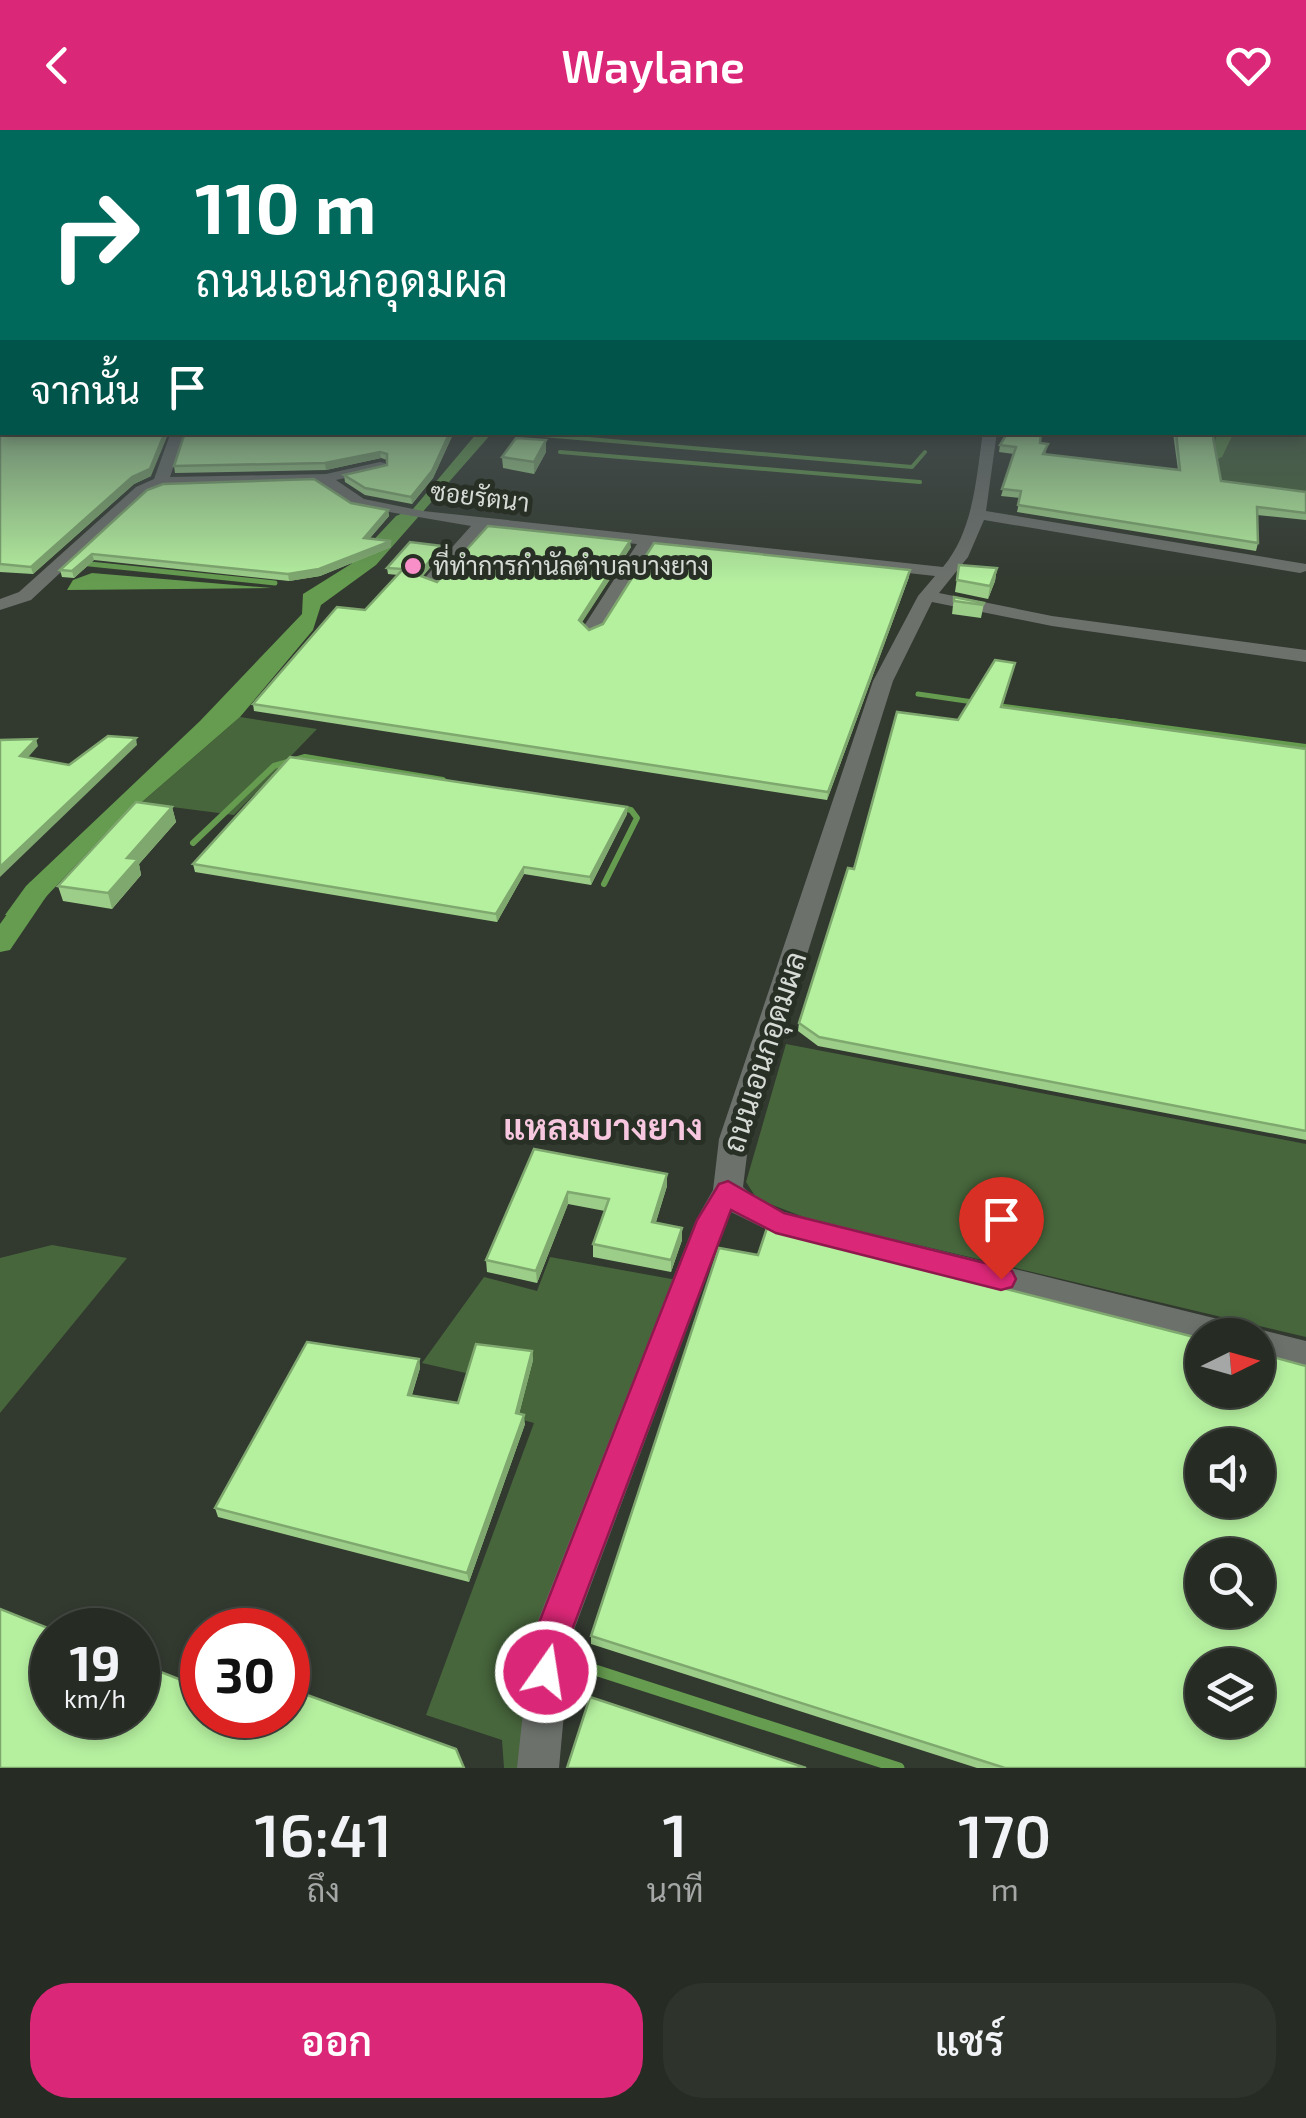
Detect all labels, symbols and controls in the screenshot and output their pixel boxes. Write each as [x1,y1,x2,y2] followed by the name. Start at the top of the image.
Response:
[30,38,85,93] icon: back
[561,38,745,92] text: Waylane
[1221,38,1276,93] icon: heart
[195,164,376,248] text: 110 m
[30,170,160,300] icon: right
[195,252,508,306] text: ถนนเอนกอุดมผล
[160,360,215,415] icon: arrive
[30,366,140,412] text: จากนั้น
[429,475,531,517] street label: ซอยรัตนา
[433,544,709,580] place label: ที่ทำการกำนัลตำบลบางยาง
[402,555,424,577] marker: ที่ทำการกำนัลตำบลบางยาง
[714,947,817,1158] street label: ถนนเอนกอุดมผล
[503,1105,703,1147] district label: แหลมบางยาง
[959,1177,1044,1280] pin
[974,1192,1029,1247] icon: arrive
[1185,1318,1275,1408] north arrow
[1185,1318,1275,1738] map controls
[1185,1428,1275,1518] button: sound
[1185,1538,1275,1628] button: search
[180,1608,310,1738] speed limit sign: 30
[494,1620,598,1724] position arrow
[69,1631,121,1691] text: 19
[1185,1648,1275,1738] button: layers
[64,1683,126,1713] text: km/h
[254,1797,392,1869] text: 16:41
[663,1797,688,1869] text: 1
[958,1798,1052,1870] text: 170
[991,1869,1019,1907] text: m
[307,1870,340,1908] text: ถึง
[647,1870,704,1908] text: นาที
[30,1983,643,2098] button: ออก
[663,1983,1276,2098] button: แชร์

